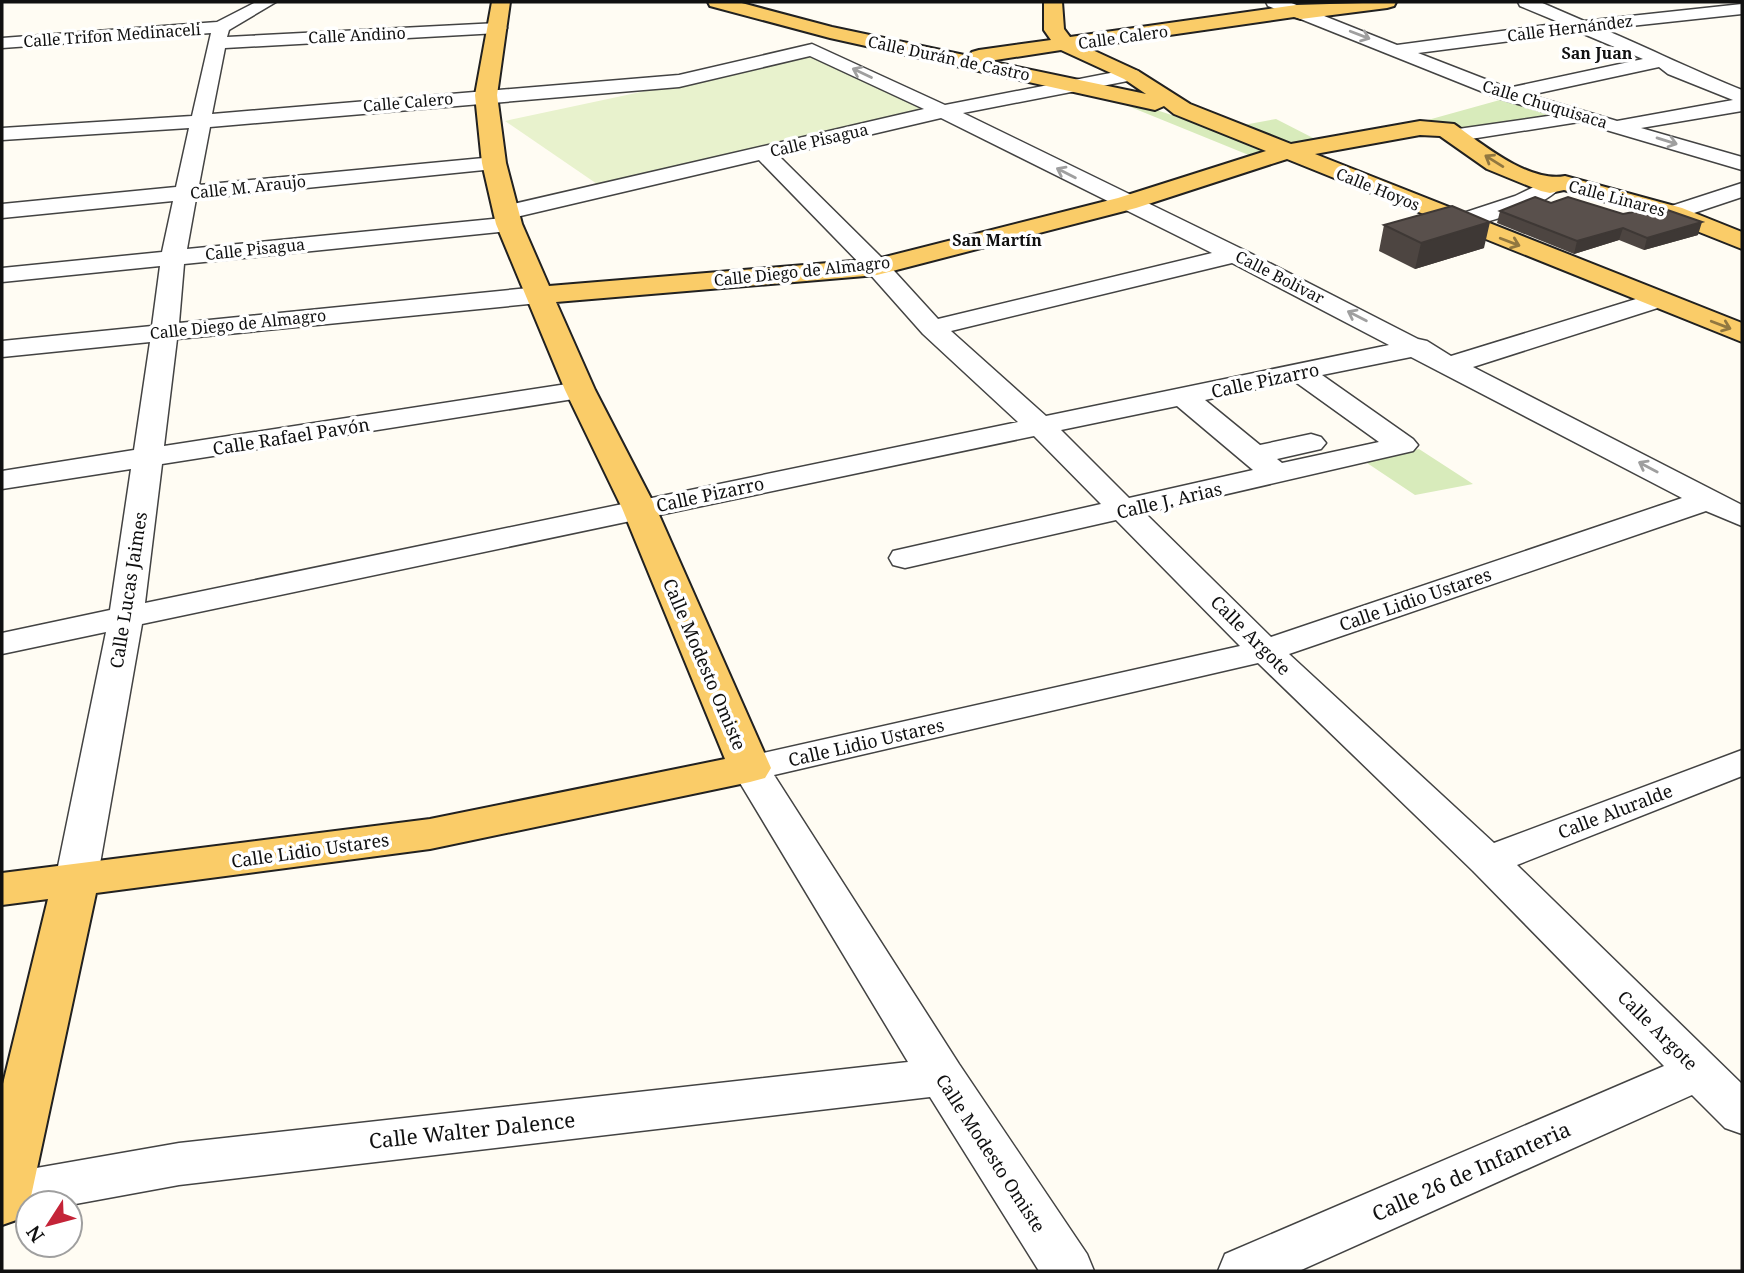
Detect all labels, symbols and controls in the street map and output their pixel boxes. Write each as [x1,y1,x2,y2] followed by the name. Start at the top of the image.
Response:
[1506,9,1634,47] street label: Calle Hernández
[22,18,202,52] street label: Calle Trifon Medinaceli
[1077,20,1169,54] street label: Calle Calero
[308,21,406,49] street label: Calle Andino
[866,30,1032,86] street label: Calle Durán de Castro
[1348,30,1370,43] one-way arrow
[1562,42,1633,64] district label: San Juan
[851,66,873,79] one-way arrow
[1480,75,1610,133] street label: Calle Chuquisaca
[362,87,454,117] street label: Calle Calero
[768,118,870,162] street label: Calle Pisagua
[1656,136,1678,149] one-way arrow
[1484,154,1504,168] one-way arrow
[1333,162,1423,216] street label: Calle Hoyos
[1056,165,1077,179] one-way arrow
[189,170,307,204] street label: Calle M. Araujo
[1566,175,1668,221] street label: Calle Linares
[952,229,1042,251] district label: San Martín
[204,233,306,265] street label: Calle Pisagua
[1498,236,1520,249] one-way arrow
[1232,245,1329,309] street label: Calle Bolivar
[713,251,891,291] street label: Calle Diego de Almagro
[149,304,327,344] street label: Calle Diego de Almagro
[1347,309,1368,323] one-way arrow
[1710,319,1732,332] one-way arrow
[1209,357,1321,403] street label: Calle Pizarro
[211,412,372,460] street label: Calle Rafael Pavón
[1638,460,1659,474] one-way arrow
[654,471,766,517] street label: Calle Pizarro
[1114,476,1224,524] street label: Calle J. Arias
[104,510,152,670] street label: Calle Lucas Jaimes
[1336,562,1494,636] street label: Calle Lidio Ustares
[658,574,752,754] street label: Calle Modesto Omiste
[1206,590,1296,680] street label: Calle Argote
[786,712,946,772] street label: Calle Lidio Ustares
[1554,778,1676,844] street label: Calle Aluralde
[229,827,391,873] street label: Calle Lidio Ustares
[1613,985,1703,1075] street label: Calle Argote
[931,1069,1051,1237] street label: Calle Modesto Omiste
[367,1105,577,1155] street label: Calle Walter Dalence
[1367,1115,1575,1227] street label: Calle 26 de Infanteria
[14,1189,84,1259] north arrow
[20,1220,50,1248] text: N

